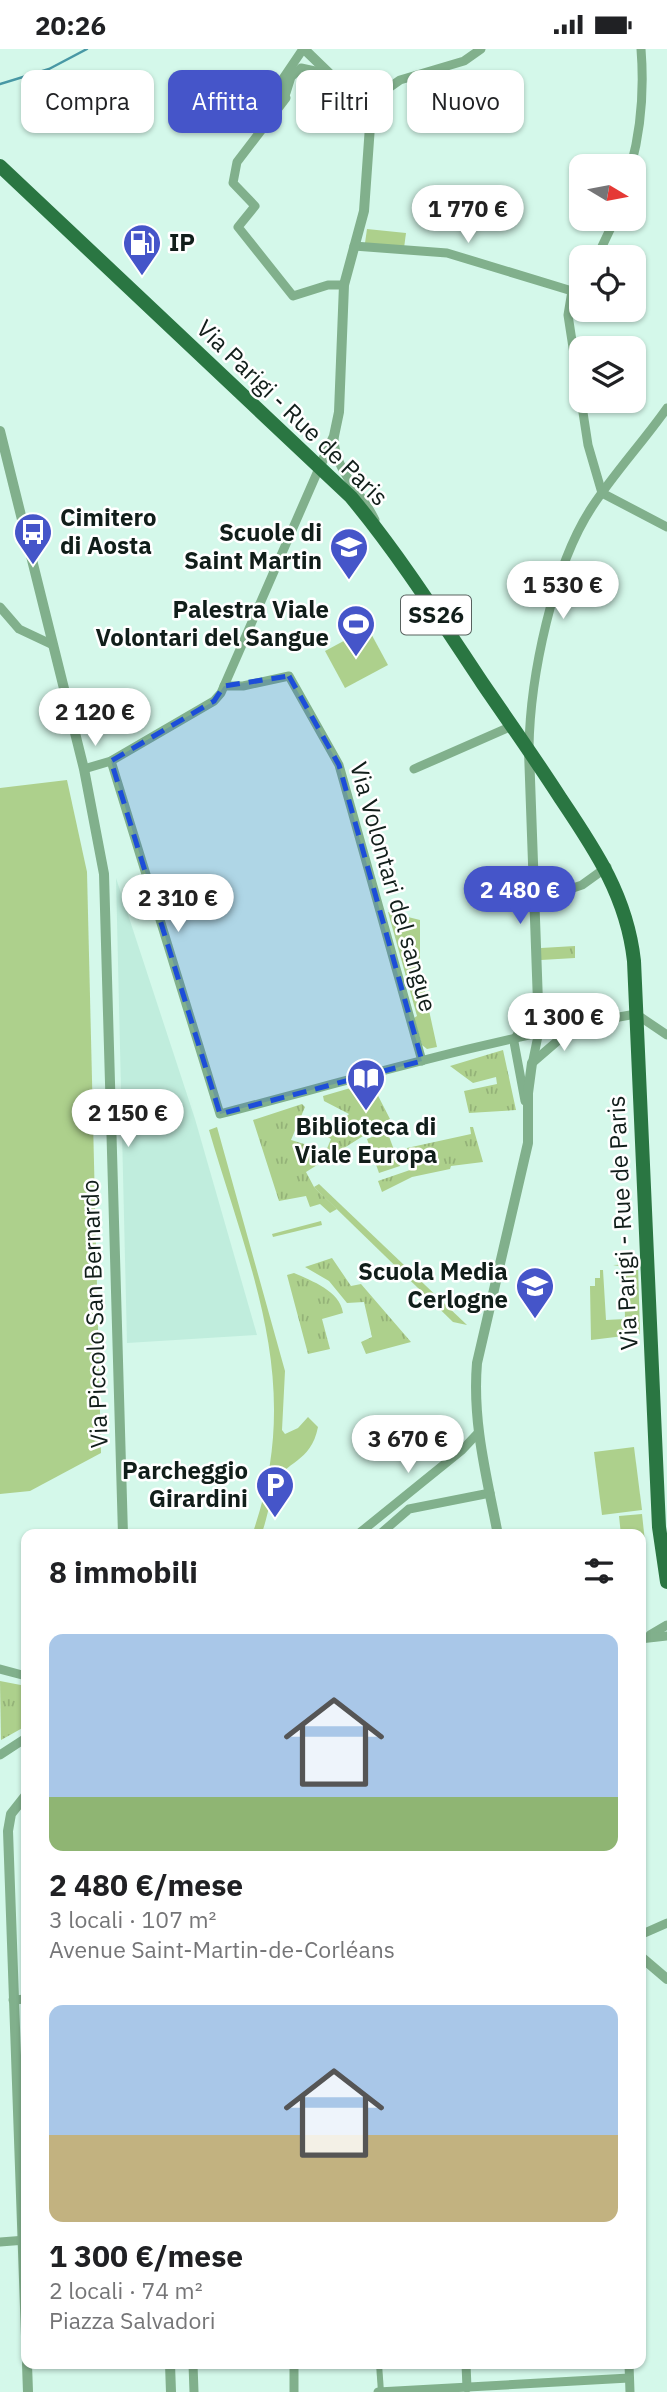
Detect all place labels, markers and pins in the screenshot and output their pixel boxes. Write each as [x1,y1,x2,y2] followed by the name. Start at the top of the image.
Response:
[403,185,533,245] pin: 1 770 €
[121,222,163,277] fuel station icon: IP
[169,226,195,258] place label: IP
[60,501,157,561] place label: Cimitero di Aosta
[12,511,54,566] bus stop icon: Cimitero di Aosta
[184,516,322,576] place label: Scuole di Saint Martin
[328,526,370,581] school or university icon: Scuole di Saint Martin
[498,561,628,621] pin: 1 530 €
[96,593,329,653] place label: Palestra Viale Volontari del Sangue
[335,603,377,658] sports icon: Palestra Viale Volontari del Sangue
[30,689,160,748] pin: 2 120 €
[455,867,585,926] pin: 2 480 €
[113,875,243,934] pin: 2 310 €
[499,993,629,1053] pin: 1 300 €
[345,1057,387,1112] library icon: Biblioteca di Viale Europa
[63,1089,193,1149] pin: 2 150 €
[295,1110,437,1170] place label: Biblioteca di Viale Europa
[358,1255,508,1315] place label: Scuola Media Cerlogne
[514,1265,556,1320] school or university icon: Scuola Media Cerlogne
[343,1415,473,1475] pin: 3 670 €
[122,1454,248,1514] place label: Parcheggio Girardini
[254,1464,296,1519] parking icon: Parcheggio Girardini

